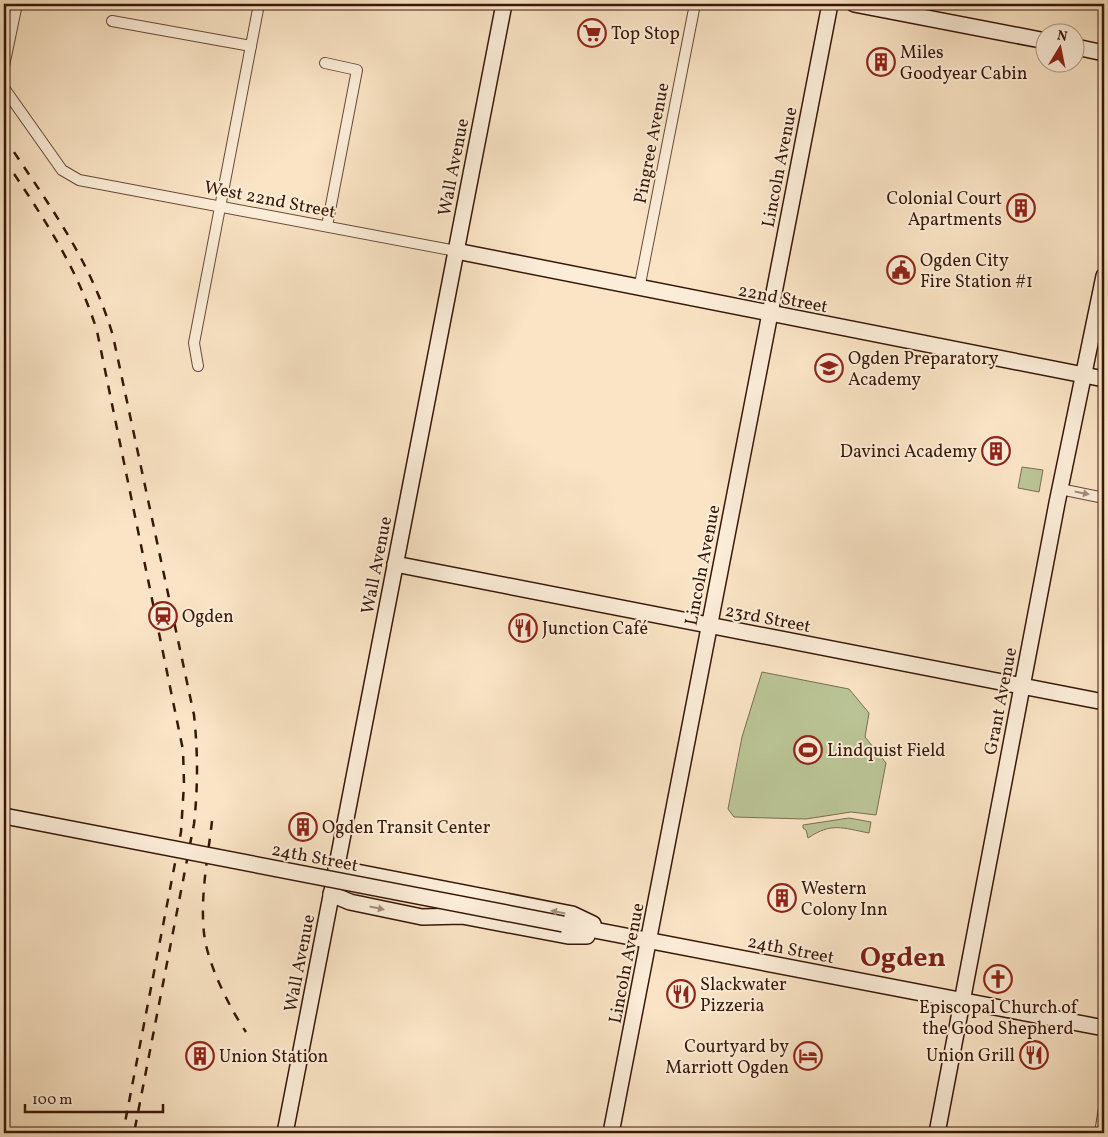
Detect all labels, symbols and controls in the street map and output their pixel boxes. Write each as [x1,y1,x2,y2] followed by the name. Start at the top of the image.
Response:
[577,18,607,48] supermarket icon: Top Stop
[611,22,680,47] place label: Top Stop
[1036,22,1086,72] north arrow
[1055,26,1069,47] text: N
[900,41,1028,87] place label: Miles Goodyear Cabin
[866,47,896,77] building icon: Miles Goodyear Cabin
[628,81,676,206] street label: Pingree Avenue
[757,105,804,230] street label: Lincoln Avenue
[433,116,476,218] street label: Wall Avenue
[202,175,338,226] street label: West 22nd Street
[886,187,1002,233] place label: Colonial Court Apartments
[1006,193,1036,223] building icon: Colonial Court Apartments
[920,249,1033,295] place label: Ogden City Fire Station #1
[886,255,916,285] public building icon: Ogden City Fire Station #1
[736,279,830,320] street label: 22nd Street
[848,347,999,393] place label: Ogden Preparatory Academy
[814,353,844,383] school or university icon: Ogden Preparatory Academy
[981,436,1011,466] building icon: Davinci Academy
[840,440,977,465] place label: Davinci Academy
[1074,489,1089,497] one-way arrow
[680,503,727,628] street label: Lincoln Avenue
[356,514,399,616] street label: Wall Avenue
[723,599,813,640] street label: 23rd Street
[148,601,178,631] station icon: Ogden
[182,605,234,630] place label: Ogden
[508,613,538,643] restaurant icon: Junction Café
[542,617,648,642] place label: Junction Café
[979,645,1024,757] street label: Grant Avenue
[793,735,823,765] sports icon: Lindquist Field
[827,739,945,764] place label: Lindquist Field
[288,812,318,842] building icon: Ogden Transit Center
[322,816,491,841] place label: Ogden Transit Center
[269,838,360,879] street label: 24th Street
[801,877,888,923] place label: Western Colony Inn
[767,883,797,913] building icon: Western Colony Inn
[604,901,651,1026] street label: Lincoln Avenue
[370,904,385,912] one-way arrow
[549,907,565,915] one-way arrow
[279,912,322,1014] street label: Wall Avenue
[745,930,836,971] street label: 24th Street
[860,939,946,978] district label: Ogden
[983,964,1013,994] church icon: Episcopal Church of the Good Shepherd
[700,973,787,1019] place label: Slackwater Pizzeria
[666,979,696,1009] restaurant icon: Slackwater Pizzeria
[919,996,1079,1042] place label: Episcopal Church of the Good Shepherd
[665,1035,789,1081] place label: Courtyard by Marriott Ogden
[1019,1040,1049,1070] restaurant icon: Union Grill
[185,1041,215,1071] building icon: Union Station
[793,1041,823,1071] hotel icon: Courtyard by Marriott Ogden
[926,1044,1015,1069] place label: Union Grill
[219,1045,328,1070] place label: Union Station
[25,1082,162,1114] scale bar
[32,1090,72,1111] text: 100 m

